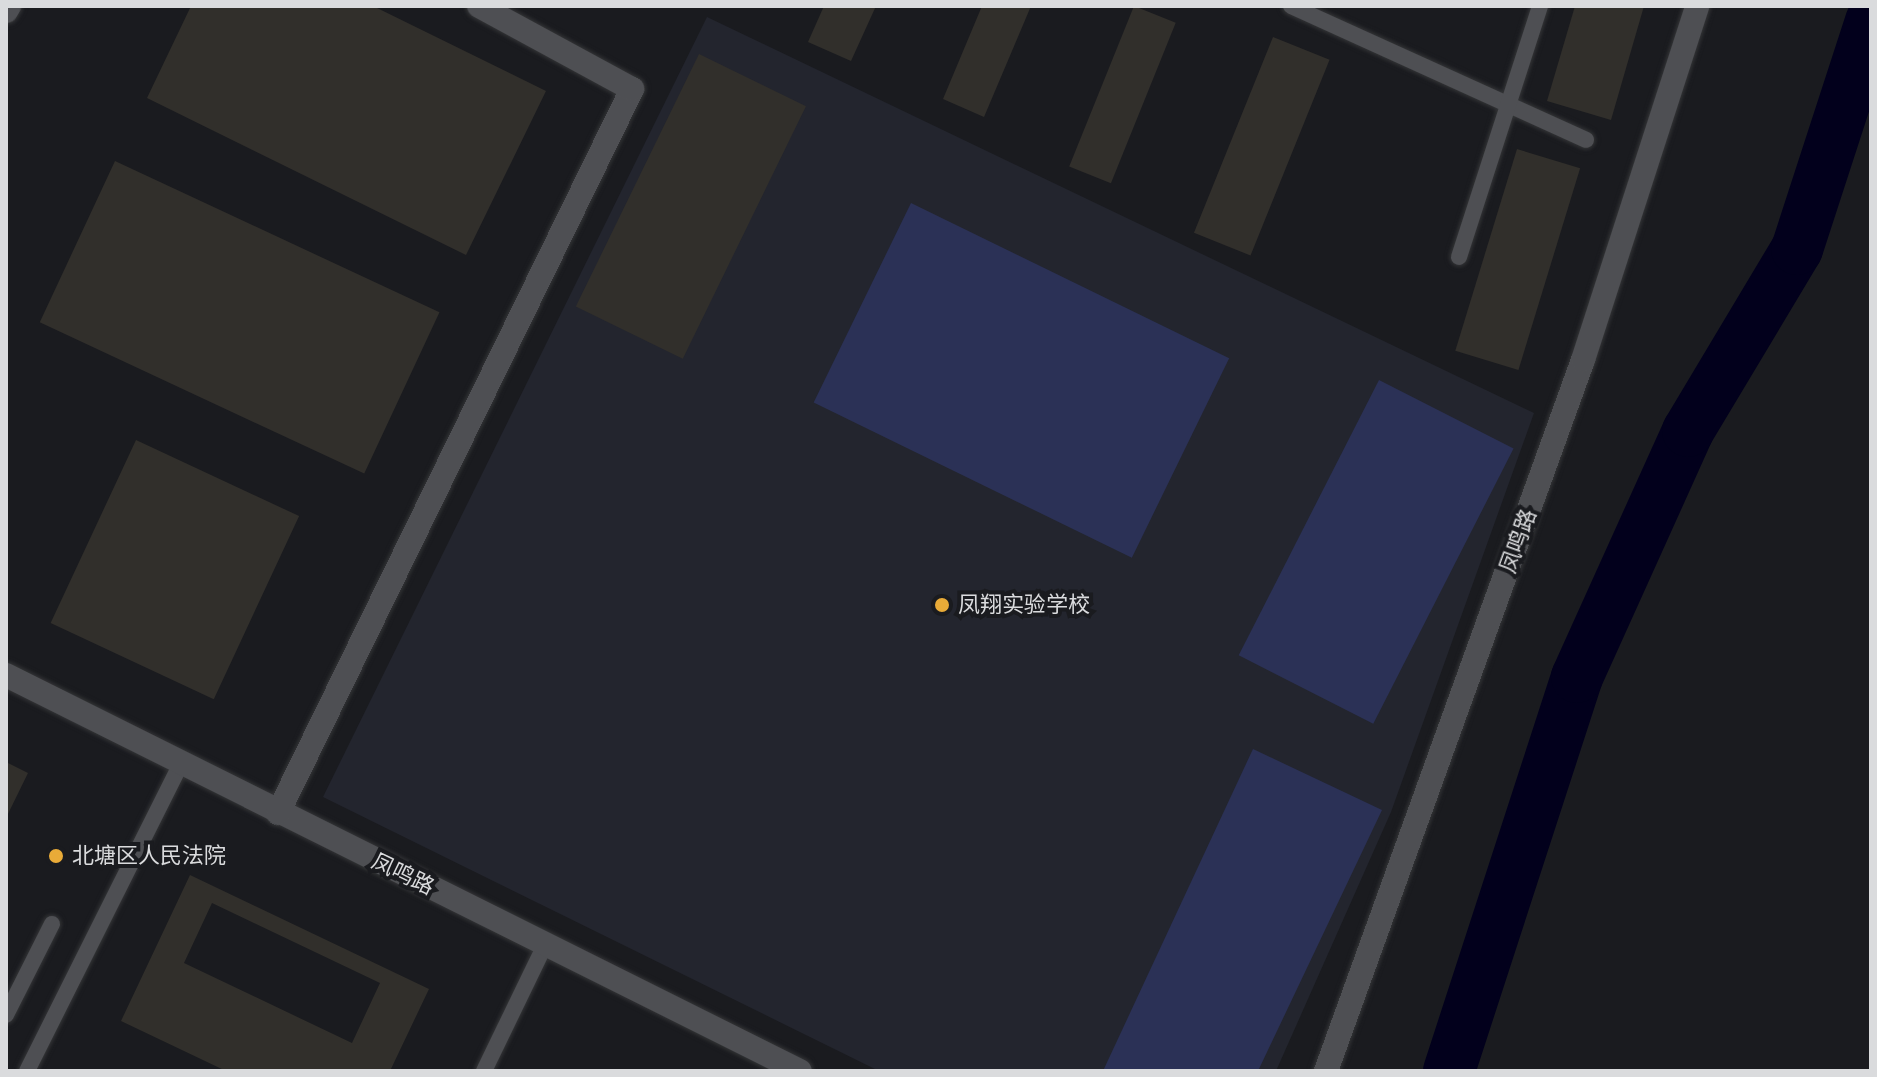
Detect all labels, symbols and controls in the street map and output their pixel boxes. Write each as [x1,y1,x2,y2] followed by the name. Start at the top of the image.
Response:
[1494,505,1542,577] street label: 凤鸣路
[958,592,1090,618] place label: 凤翔实验学校
[933,596,951,614] marker: 凤翔实验学校
[72,843,226,869] place label: 北塘区人民法院
[47,847,65,865] marker: 北塘区人民法院
[368,848,438,900] street label: 凤鸣路

